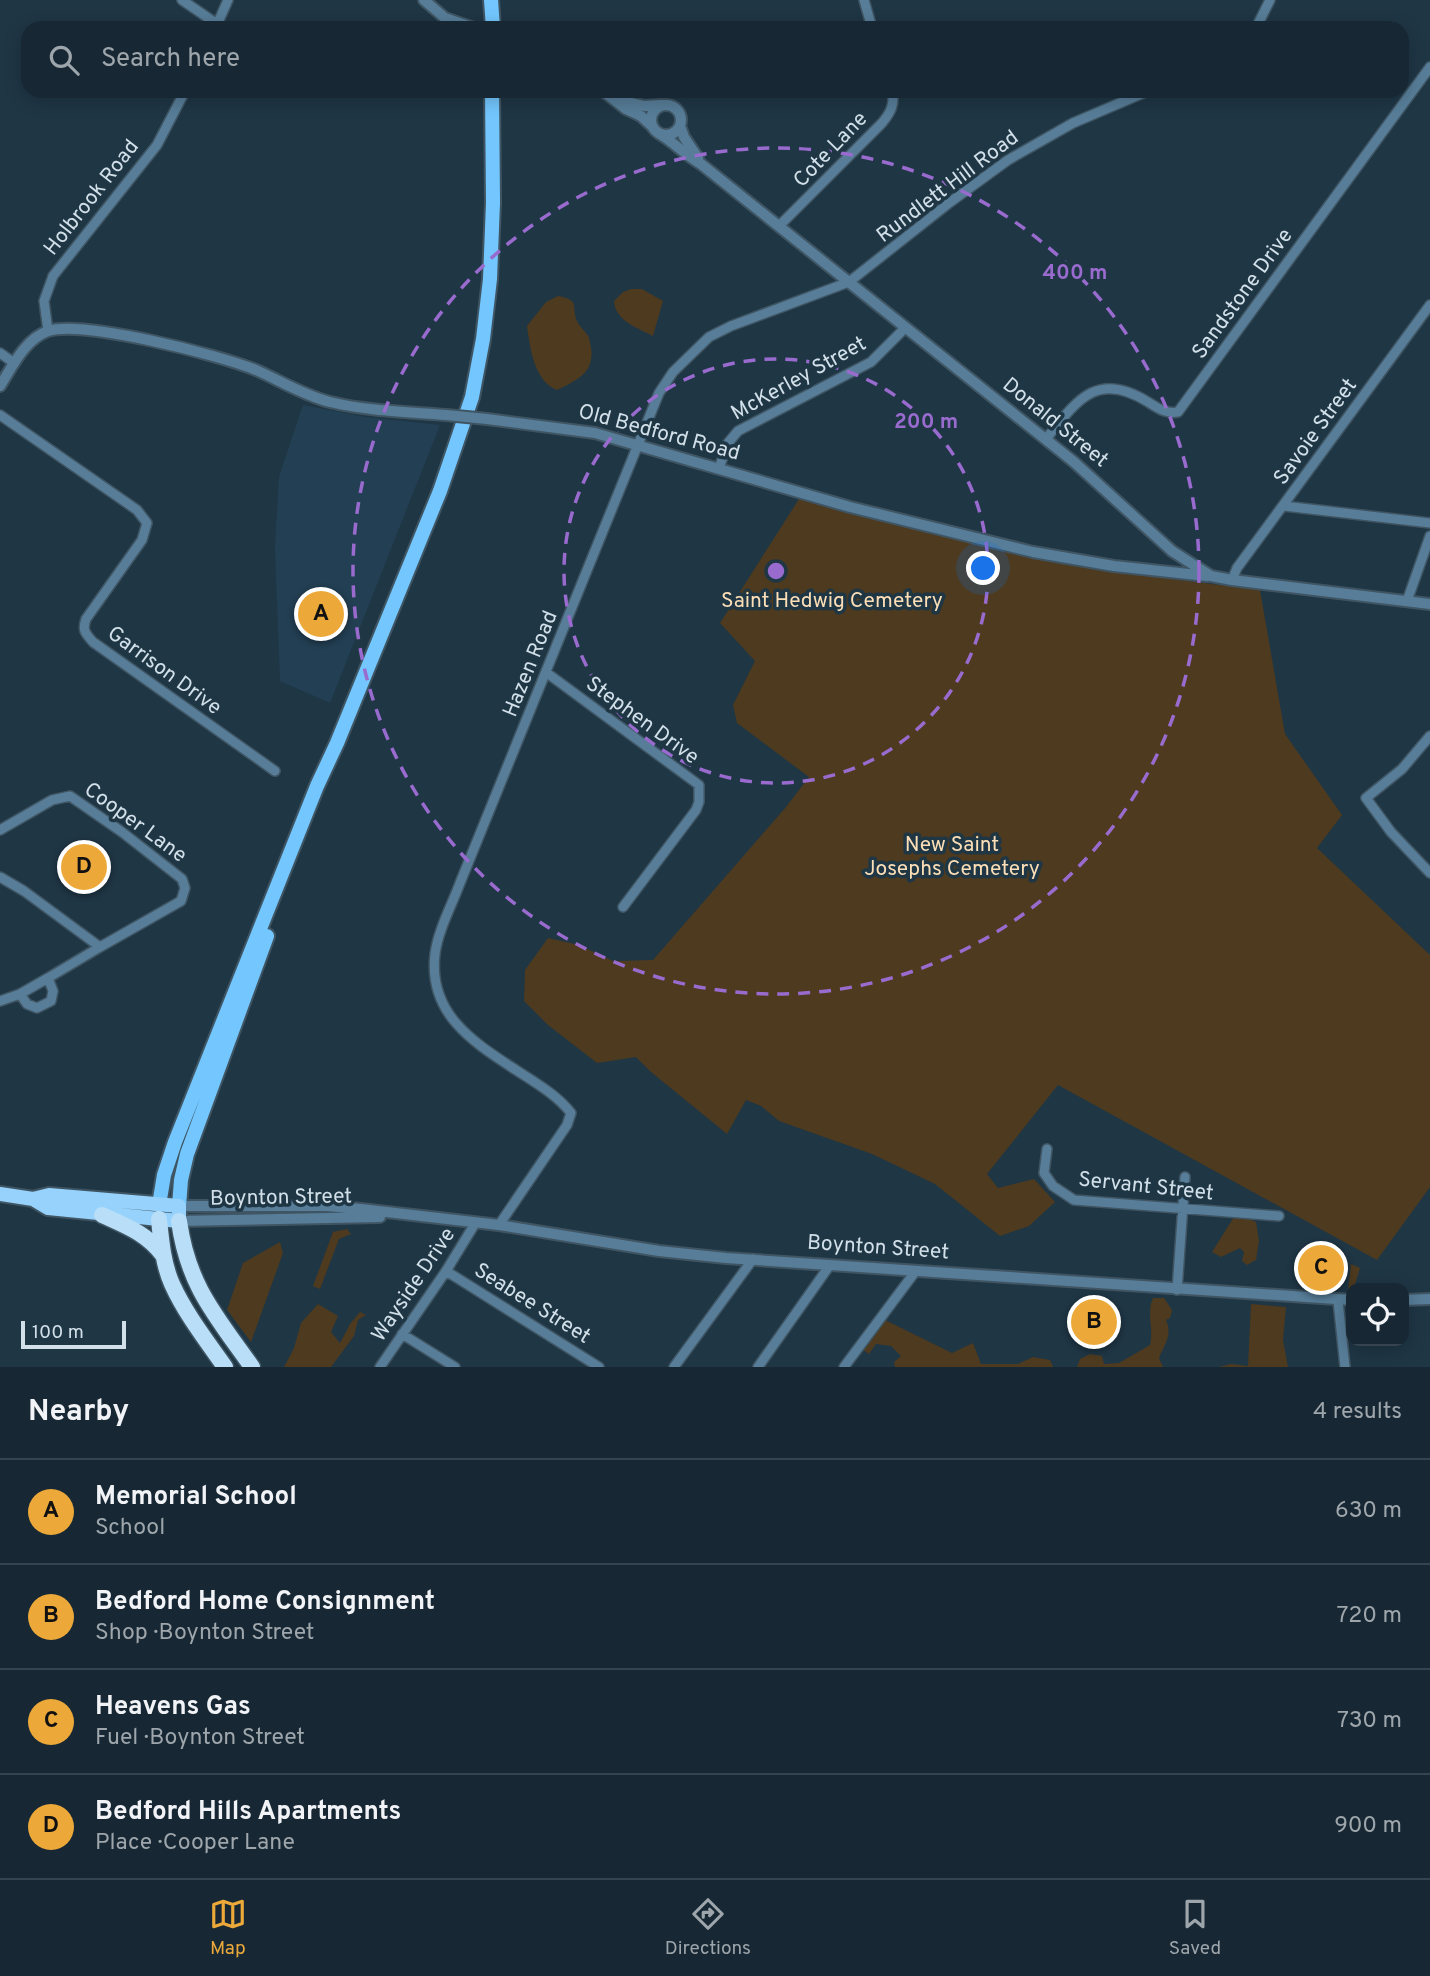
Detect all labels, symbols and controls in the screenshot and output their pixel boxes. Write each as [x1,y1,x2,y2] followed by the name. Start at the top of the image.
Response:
[21,21,1409,98] search box
[45,41,83,79] icon: search
[101,43,240,76] text: Search here
[788,106,874,194] street label: Cote Lane
[871,125,1025,249] street label: Rundlett Hill Road
[38,135,146,261] street label: Holbrook Road
[1187,223,1299,365] street label: Sandstone Drive
[1043,260,1107,287] text: 400 m
[727,331,871,427] street label: McKerley Street
[996,372,1114,474] street label: Donald Street
[1268,373,1364,491] street label: Savoie Street
[575,398,743,468] street label: Old Bedford Road
[894,409,958,436] text: 200 m
[966,551,1000,585] your location
[764,559,788,583] centre of rings
[298,588,344,640] pin: A
[721,588,943,615] park label: Saint Hedwig Cemetery
[497,607,565,721] street label: Hazen Road
[101,620,227,722] street label: Garrison Drive
[580,671,704,771] street label: Stephen Drive
[78,777,192,869] street label: Cooper Lane
[864,832,1040,883] park label: New Saint Josephs Cemetery
[61,841,107,893] pin: D
[1077,1166,1215,1208] street label: Servant Street
[210,1183,352,1213] street label: Boynton Street
[366,1223,462,1347] street label: Wayside Drive
[806,1230,950,1266] street label: Boynton Street
[1298,1242,1344,1294] pin: C
[469,1257,595,1351] street label: Seabee Street
[1346,1283,1409,1346] map controls
[1346,1283,1409,1346] button: locate
[1071,1296,1117,1348] pin: B
[21,1318,126,1350] scale bar
[32,1321,84,1345] text: 100 m
[28,1394,129,1431] text: Nearby
[1313,1398,1402,1427] text: 4 results
[95,1481,297,1514] text: Memorial School
[43,1497,59,1526] text: A
[1335,1497,1402,1526] text: 630 m
[95,1514,165,1543] text: School
[95,1586,435,1619] text: Bedford Home Consignment
[43,1602,59,1631] text: B
[1337,1602,1402,1631] text: 720 m
[95,1619,314,1648] text: Shop · Boynton Street
[95,1691,251,1724] text: Heavens Gas
[44,1707,58,1736] text: C
[1337,1707,1402,1736] text: 730 m
[95,1724,305,1753] text: Fuel · Boynton Street
[95,1796,401,1829] text: Bedford Hills Apartments
[43,1812,59,1841] text: D
[1334,1812,1402,1841] text: 900 m
[95,1829,295,1858] text: Place · Cooper Lane
[209,1895,247,1961] tab: Map
[665,1895,751,1961] tab: Directions
[1169,1895,1221,1961] tab: Saved

